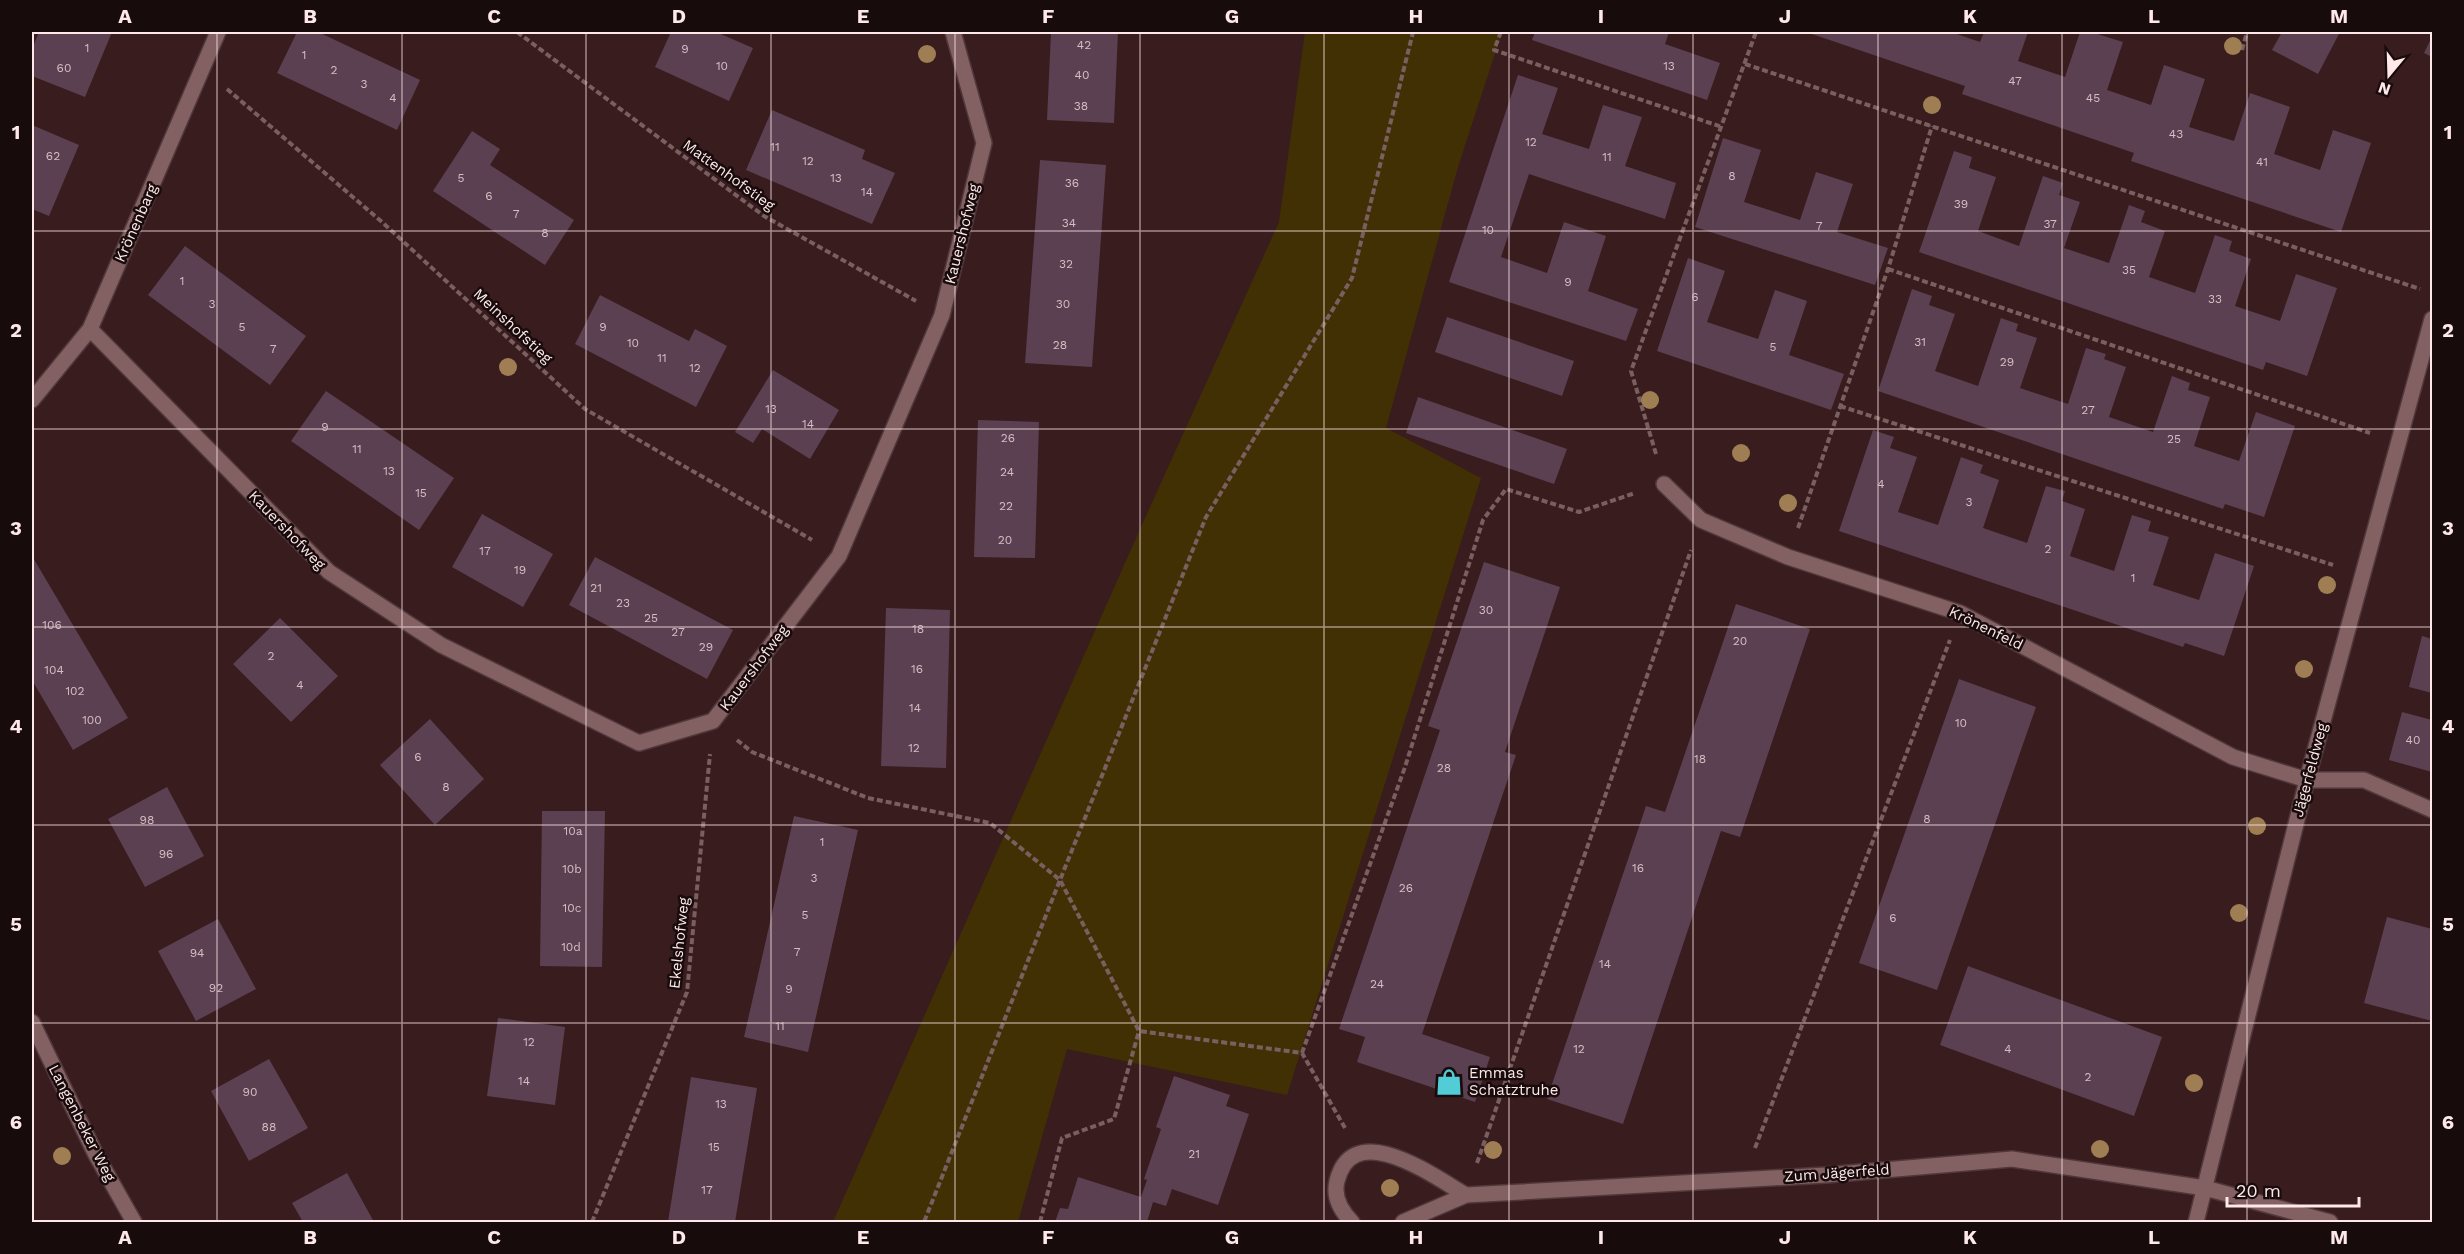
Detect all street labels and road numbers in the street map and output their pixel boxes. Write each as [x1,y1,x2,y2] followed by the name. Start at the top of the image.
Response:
[679,136,779,214] street label: Mattenhofstieg
[111,181,161,265] street label: Krönenbarg
[941,182,983,286] street label: Kauershofweg
[470,285,556,367] street label: Meinshofstieg
[245,487,329,573] street label: Kauershofweg
[1946,602,2026,654] street label: Krönenfeld
[716,622,792,714] street label: Kauershofweg
[2289,721,2331,819] street label: Jägerfeldweg
[665,896,693,990] street label: Ekelshofweg
[45,1062,119,1184] street label: Langenbeker Weg
[1784,1160,1890,1186] street label: Zum Jägerfeld

